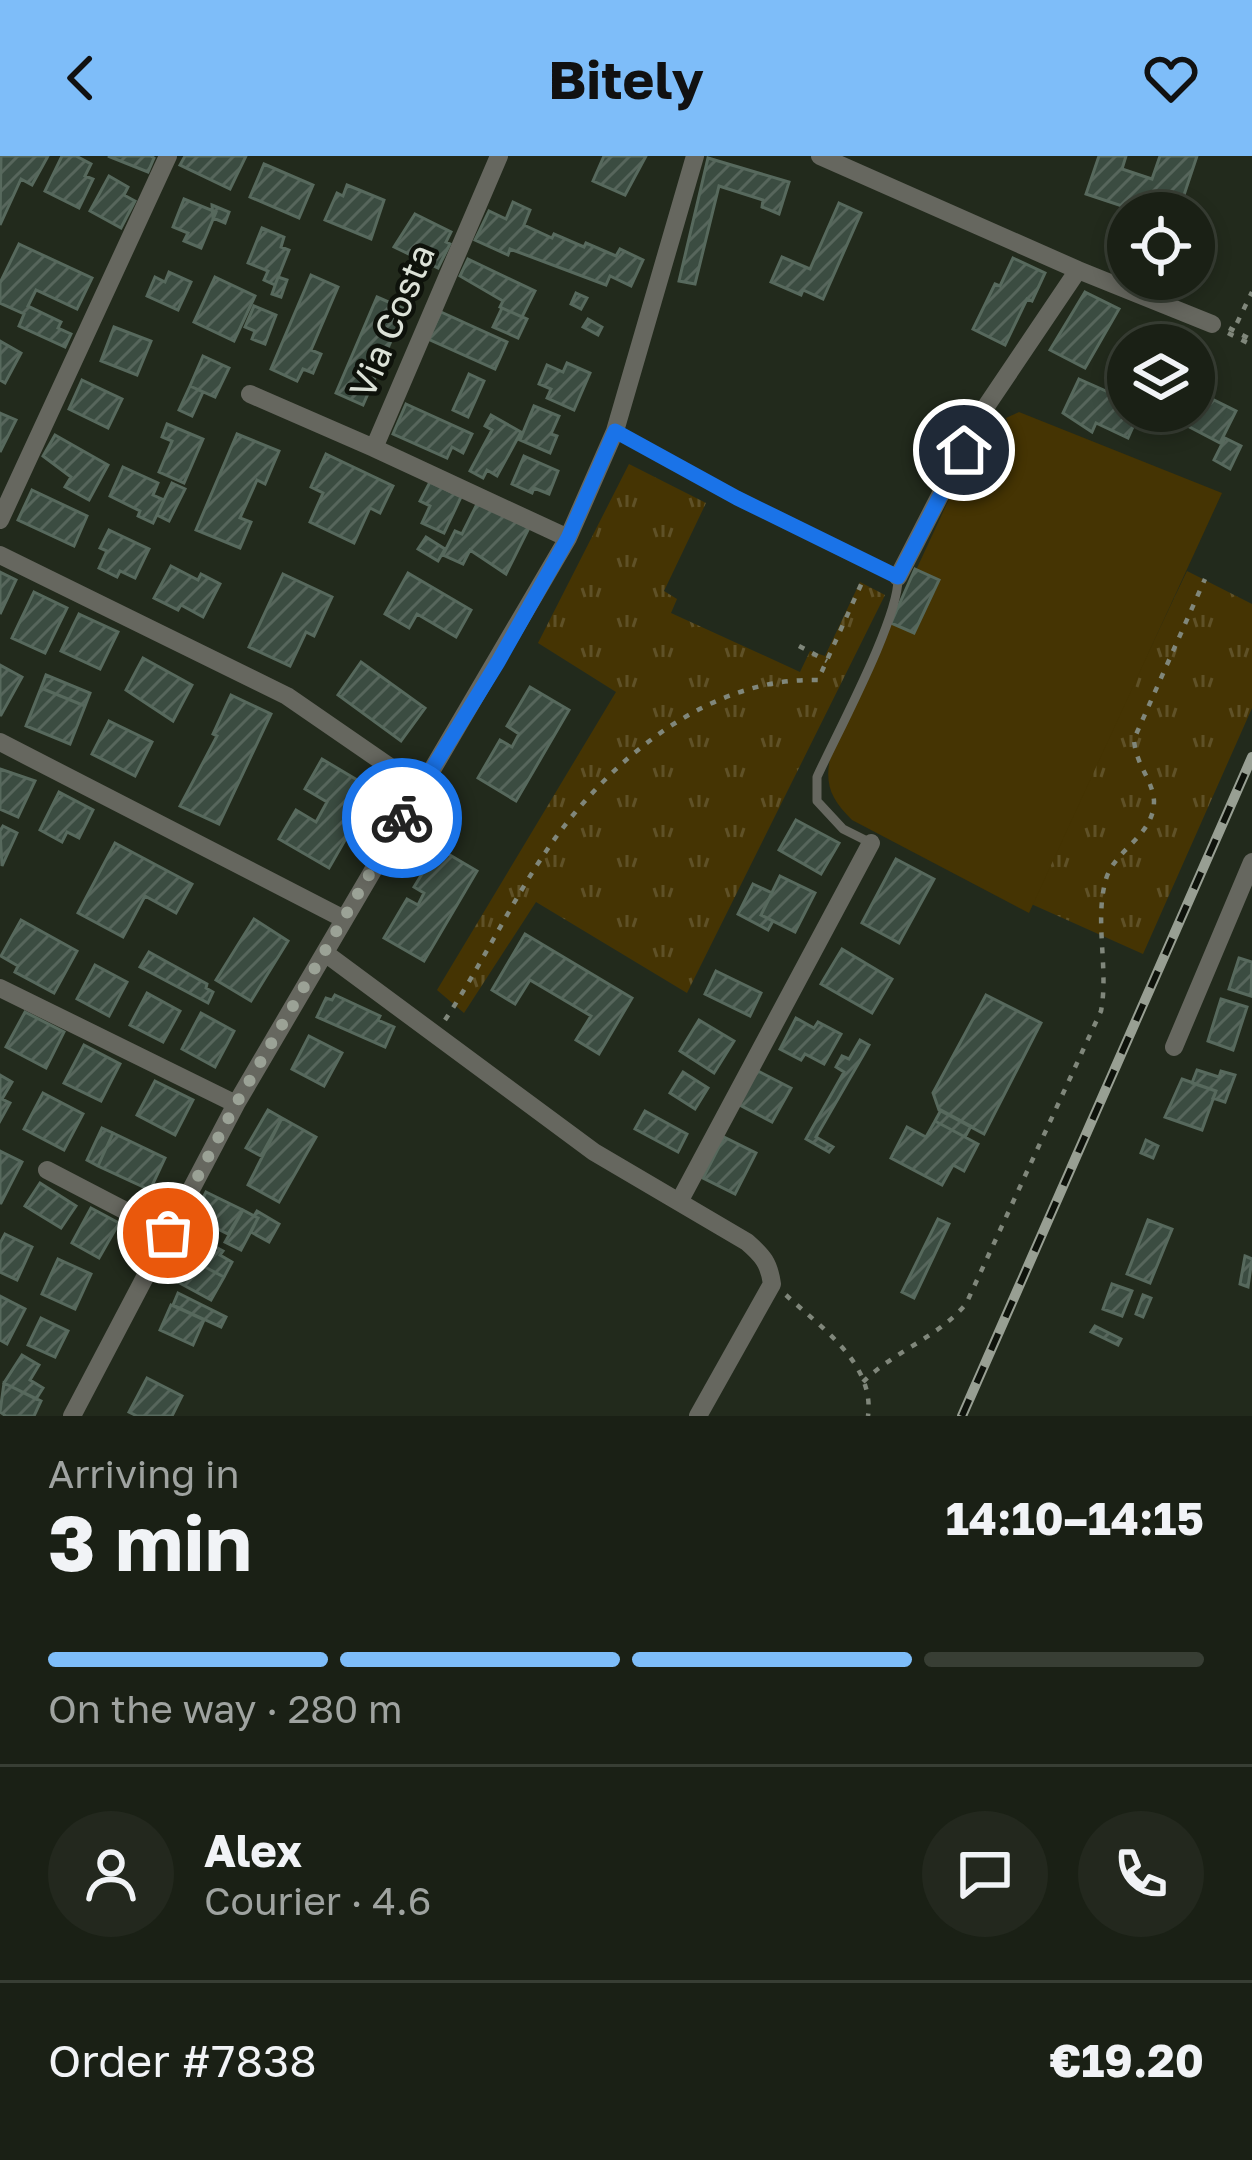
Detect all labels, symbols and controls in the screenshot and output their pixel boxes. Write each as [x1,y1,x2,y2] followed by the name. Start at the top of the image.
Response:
[48,45,114,111] icon: back
[1138,45,1204,111] icon: heart
[548,46,704,111] text: Bitely
[1107,192,1215,432] map controls
[1107,192,1215,300] button: locate
[340,237,443,404] street label: Via Costa
[1107,324,1215,432] button: layers
[913,399,1015,501] pin
[931,417,997,483] icon: home
[342,758,462,878] courier
[369,785,435,851] icon: bike
[117,1182,219,1284] pin
[135,1200,201,1266] icon: bag
[48,1450,239,1497] text: Arriving in
[946,1491,1204,1545] text: 14:10–14:15
[48,1495,252,1588] text: 3 min
[48,1685,403,1732] text: On the way · 280 m
[48,1811,174,1937] button: person
[922,1811,1048,1937] button: chat
[1078,1811,1204,1937] button: phone
[204,1823,302,1877] text: Alex
[204,1877,431,1924] text: Courier · 4.6
[48,2033,317,2087] text: Order #7838
[1049,2033,1204,2087] text: €19.20

